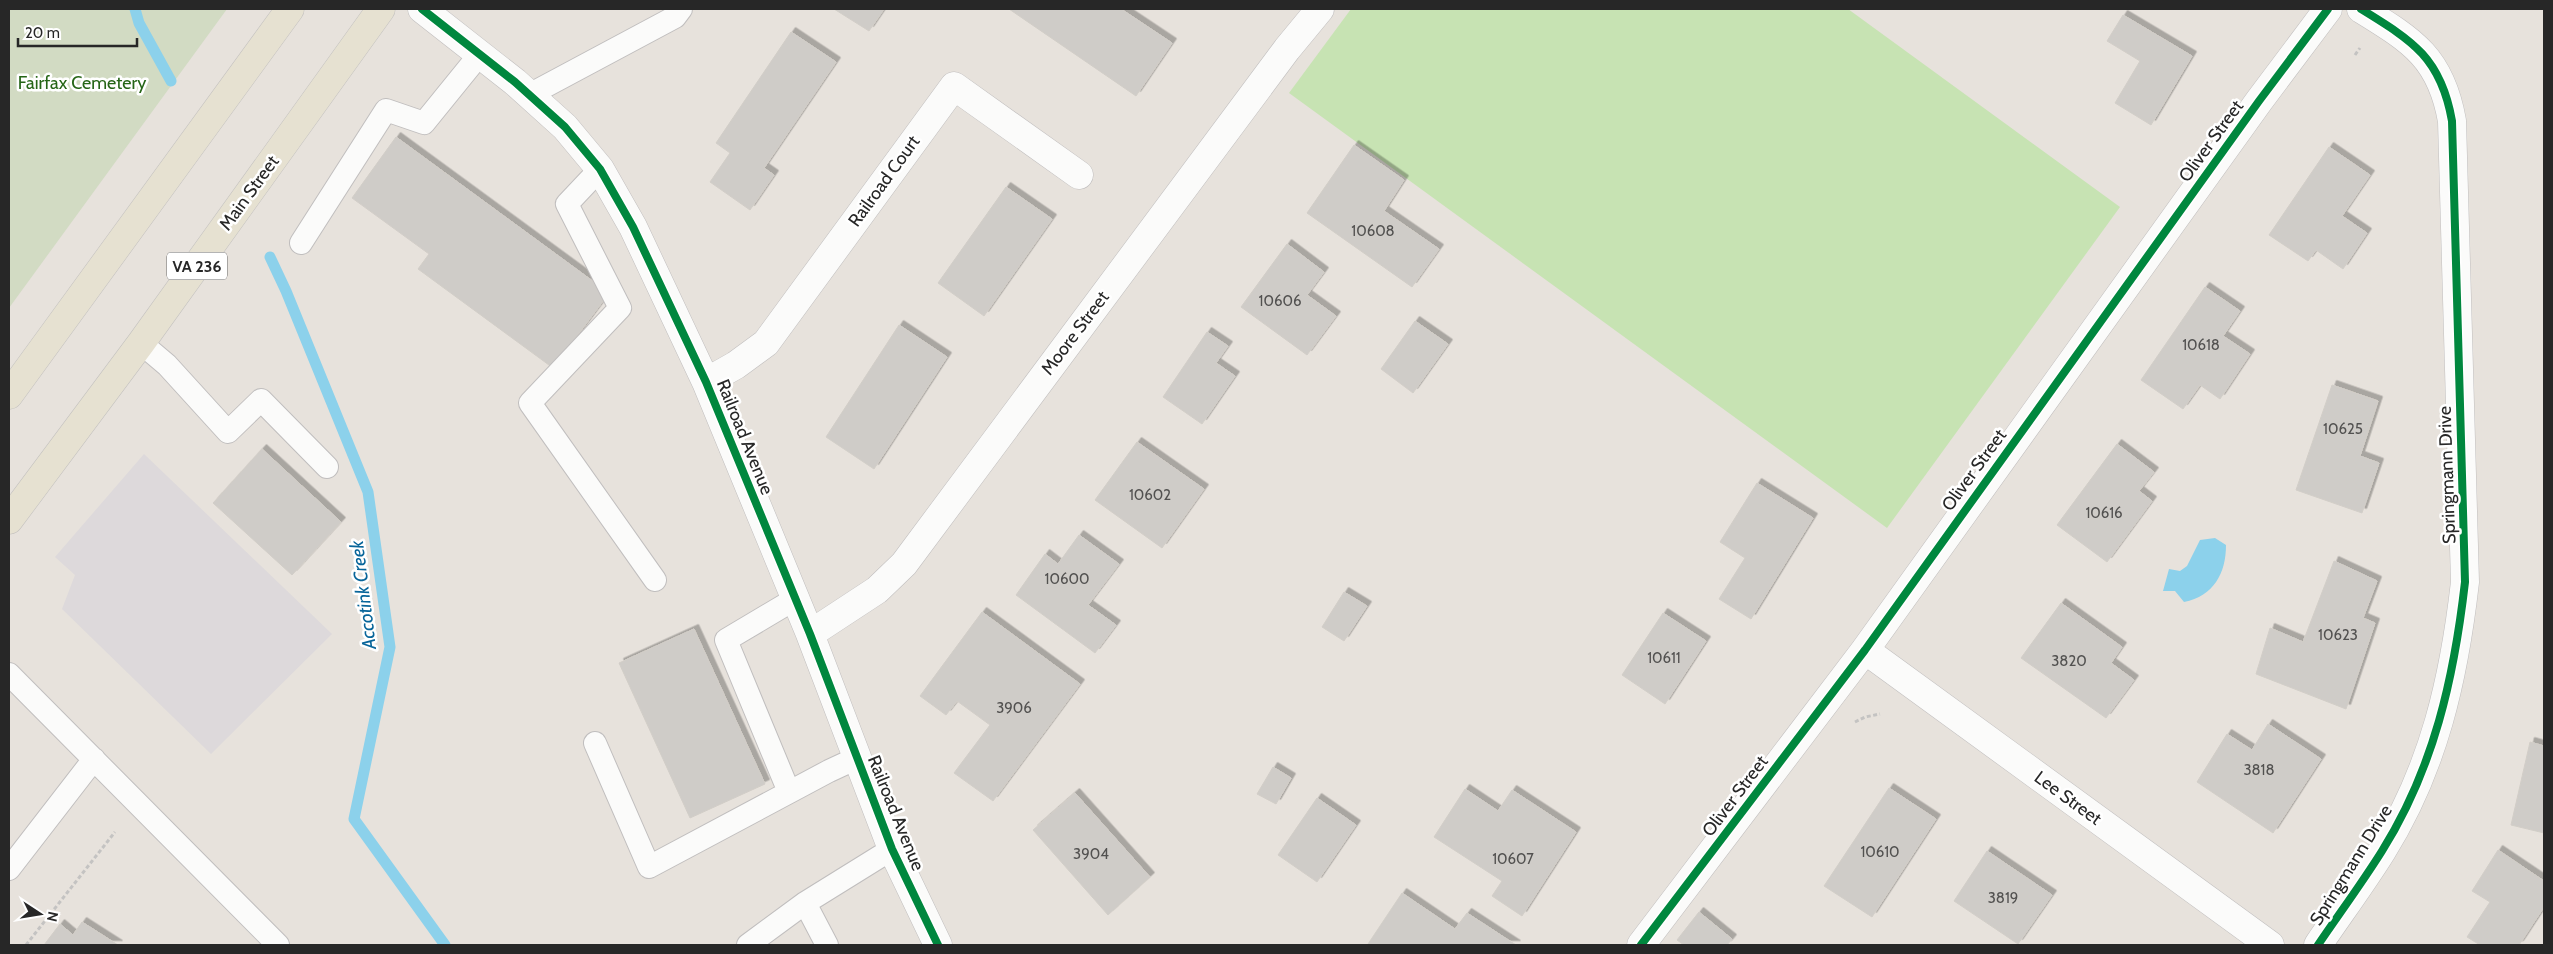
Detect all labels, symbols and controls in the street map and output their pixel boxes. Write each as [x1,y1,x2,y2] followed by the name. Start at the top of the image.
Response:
[18,15,136,47] scale bar
[25,24,60,42] text: 20 m
[18,72,146,94] park label: Fairfax Cemetery
[2174,96,2248,186] street label: Oliver Street
[844,131,924,231] street label: Railroad Court
[214,151,284,235] street label: Main Street
[1351,222,1395,240] house number: 10608
[167,252,227,280] road number: VA 236
[1036,287,1114,379] street label: Moore Street
[1259,292,1301,310] house number: 10606
[2182,336,2220,354] house number: 10618
[712,376,778,498] street label: Railroad Avenue
[2434,406,2460,544] street label: Springmann Drive
[2323,420,2363,438] house number: 10625
[1937,425,2011,515] street label: Oliver Street
[1129,486,1171,504] house number: 10602
[2085,504,2123,522] house number: 10616
[345,538,381,652] water label: Accotink Creek
[1045,570,1089,588] house number: 10600
[2318,626,2358,644] house number: 10623
[1647,649,1681,667] house number: 10611
[2051,652,2087,670] house number: 3820
[996,699,1032,717] house number: 3906
[1697,751,1773,841] street label: Oliver Street
[863,752,929,874] street label: Railroad Avenue
[2243,761,2275,779] house number: 3818
[2030,766,2106,830] street label: Lee Street
[2305,801,2397,929] street label: Springmann Drive
[1860,843,1900,861] house number: 10610
[1073,845,1109,863] house number: 3904
[1492,850,1534,868] house number: 10607
[15,889,65,939] north arrow
[1988,889,2018,907] house number: 3819
[43,910,63,923] text: N

